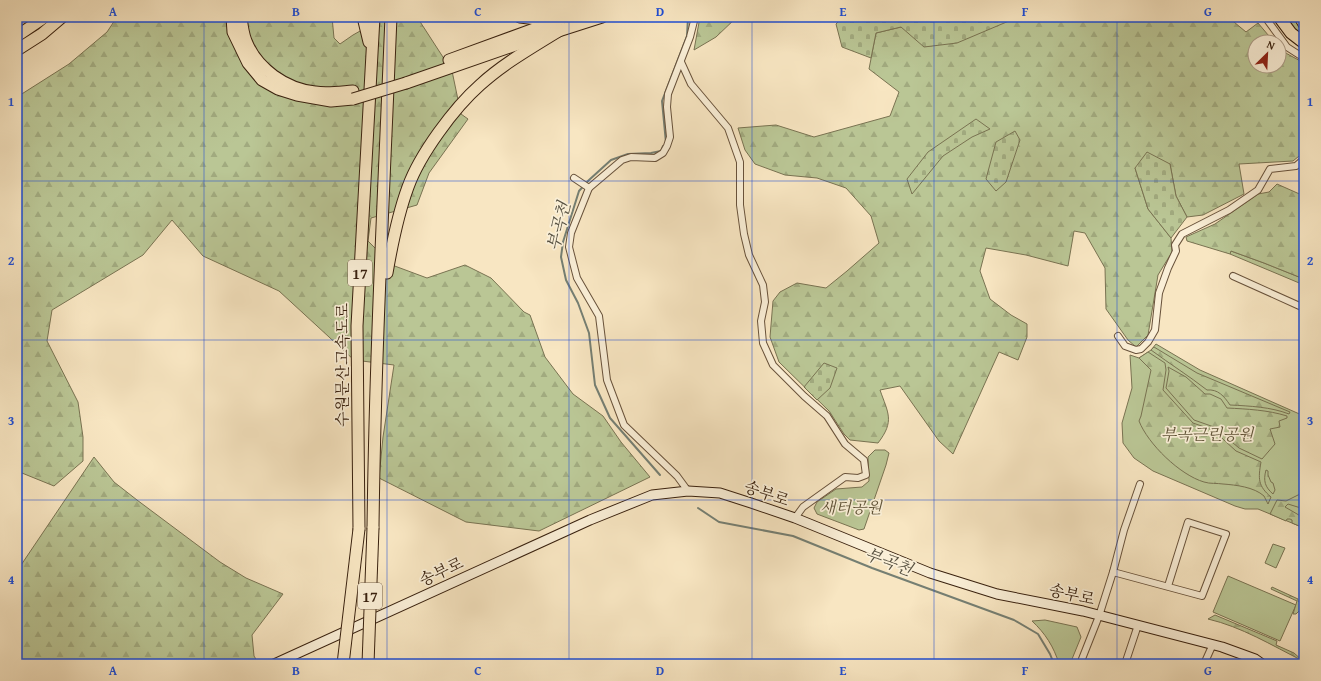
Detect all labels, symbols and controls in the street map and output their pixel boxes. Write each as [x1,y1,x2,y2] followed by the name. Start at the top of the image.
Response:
[109,2,118,21] text: A
[292,2,300,21] text: B
[474,2,482,21] text: C
[656,2,664,21] text: D
[840,2,847,21] text: E
[1022,2,1029,21] text: F
[1204,2,1212,21] text: G
[1247,34,1287,74] north arrow
[1264,36,1278,54] text: N
[8,92,14,111] text: 1
[1307,92,1313,111] text: 1
[540,198,576,253] water label: 부곡천
[8,251,15,270] text: 2
[1307,251,1314,270] text: 2
[348,260,372,286] road number: 17
[330,303,354,427] street label: 수원문산고속도로
[8,411,14,430] text: 3
[1307,411,1313,430] text: 3
[1161,422,1255,446] park label: 부곡근린공원
[741,474,793,512] street label: 송부로
[820,495,883,519] park label: 새터공원
[862,540,918,582] water label: 부곡천
[415,550,468,592] street label: 송부로
[8,570,15,589] text: 4
[1307,570,1314,589] text: 4
[1047,577,1098,611] street label: 송부로
[358,583,382,609] road number: 17
[109,661,118,680] text: A
[292,661,300,680] text: B
[474,661,482,680] text: C
[656,661,664,680] text: D
[840,661,847,680] text: E
[1022,661,1029,680] text: F
[1204,661,1212,680] text: G

